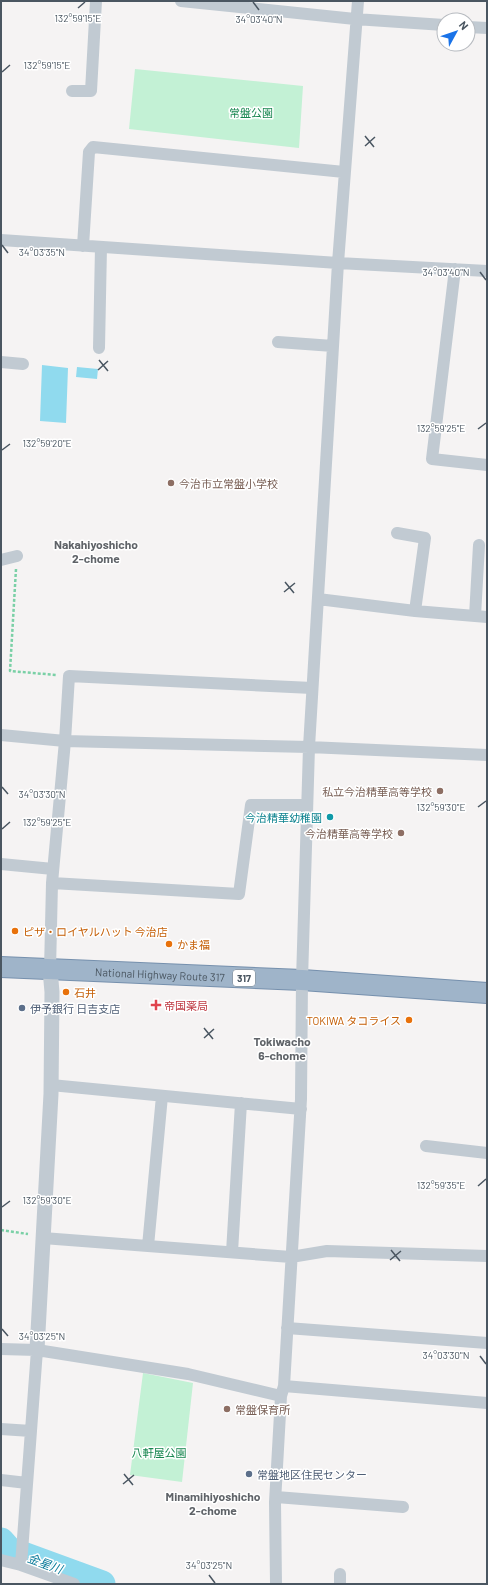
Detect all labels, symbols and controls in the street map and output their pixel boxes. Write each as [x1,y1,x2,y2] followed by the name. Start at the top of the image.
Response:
[55,12,101,24] text: 132°59'15"E
[436,12,476,52] north arrow
[235,13,283,25] text: 34°03'40"N
[457,18,471,32] text: N
[24,59,70,71] text: 132°59'15"E
[229,106,273,119] park label: 常盤公園
[19,246,65,258] text: 34°03'35"N
[422,266,470,278] text: 34°03'40"N
[417,422,465,434] text: 132°59'25"E
[22,437,72,449] text: 132°59'20"E
[179,477,278,490] place label: 今治市立常盤小学校
[166,478,176,488] marker: 今治市立常盤小学校
[54,537,138,565] district label: Nakahiyoshicho 2-chome
[322,785,432,798] place label: 私立今治精華高等学校
[435,786,445,796] marker: 私立今治精華高等学校
[19,788,65,800] text: 34°03'30"N
[417,801,465,813] text: 132°59'30"E
[245,811,322,824] place label: 今治精華幼稚園
[325,812,335,822] marker: 今治精華幼稚園
[23,816,71,828] text: 132°59'25"E
[305,827,393,840] place label: 今治精華高等学校
[396,828,406,838] marker: 今治精華高等学校
[23,925,168,938] place label: ピザ・ロイヤルハット 今治店
[10,926,20,936] marker: ピザ・ロイヤルハット 今治店
[177,938,210,951] place label: かま福
[164,939,174,949] marker: かま福
[95,965,225,983] street label: National Highway Route 317
[233,970,255,986] road number: 317
[74,986,96,999] place label: 石井
[61,987,71,997] marker: 石井
[164,999,208,1012] place label: 帝国薬局
[151,1000,161,1010] marker: 帝国薬局
[30,1002,120,1015] place label: 伊予銀行 日吉支店
[17,1003,27,1013] marker: 伊予銀行 日吉支店
[307,1014,401,1027] place label: TOKIWA タコライス
[404,1015,414,1025] marker: TOKIWA タコライス
[253,1034,311,1062] district label: Tokiwacho 6-chome
[417,1179,465,1191] text: 132°59'35"E
[23,1194,71,1206] text: 132°59'30"E
[19,1330,65,1342] text: 34°03'25"N
[423,1349,469,1361] text: 34°03'30"N
[235,1403,291,1416] place label: 常盤保育所
[222,1404,232,1414] marker: 常盤保育所
[132,1446,187,1459] park label: 八軒屋公園
[257,1468,367,1481] place label: 常盤地区住民センター
[244,1469,254,1479] marker: 常盤地区住民センター
[166,1489,261,1517] district label: Minamihiyoshicho 2-chome
[26,1550,66,1576] water label: 金星川
[186,1559,232,1571] text: 34°03'25"N

